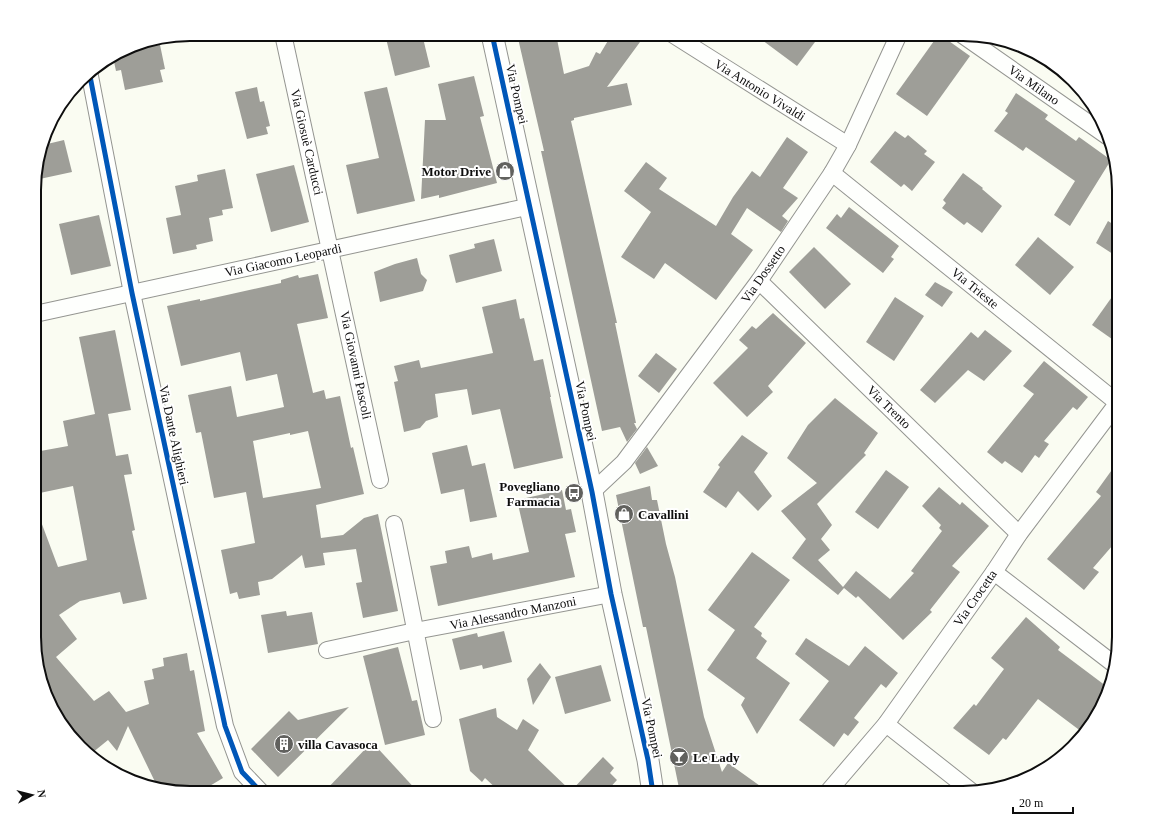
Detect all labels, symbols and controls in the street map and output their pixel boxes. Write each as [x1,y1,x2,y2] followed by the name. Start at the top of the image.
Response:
[712,56,809,124] street label: Via Antonio Vivaldi
[1006,62,1062,108] street label: Via Milano
[503,63,531,126] street label: Via Pompei
[288,88,327,197] street label: Via Giosuè Carducci
[494,160,516,182] shop icon: Motor Drive
[422,164,491,179] place label: Motor Drive
[223,240,343,280] street label: Via Giacomo Leopardi
[738,242,788,306] street label: Via Dossetto
[948,264,1002,312] street label: Via Trieste
[337,309,375,421] street label: Via Giovanni Pascoli
[572,380,600,443] street label: Via Pompei
[864,382,914,432] street label: Via Trento
[156,384,192,487] street label: Via Dante Alighieri
[499,479,561,509] place label: Povegliano Farmacia
[563,482,585,504] bus stop icon: Povegliano Farmacia
[613,503,635,525] shop icon: Cavallini
[638,507,689,522] place label: Cavallini
[950,567,1000,629] street label: Via Crocetta
[449,593,578,633] street label: Via Alessandro Manzoni
[638,697,666,760] street label: Via Pompei
[273,733,295,755] building icon: villa Cavasoca
[298,737,378,752] place label: villa Cavasoca
[668,746,690,768] bar icon: Le Lady
[693,750,740,765] place label: Le Lady
[12,775,52,815] north arrow
[35,789,48,799] text: N
[1013,789,1073,815] scale bar
[1019,796,1044,810] text: 20 m

